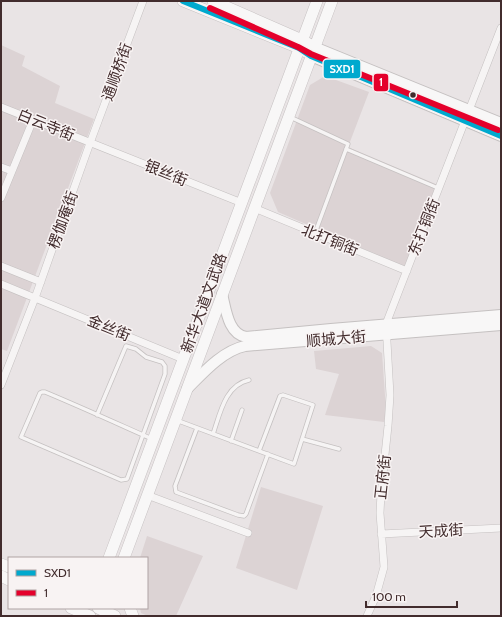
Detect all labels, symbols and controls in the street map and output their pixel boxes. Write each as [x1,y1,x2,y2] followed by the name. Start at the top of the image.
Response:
[98,41,136,103] street label: 通顺桥街
[323,59,361,79] line badge: SXD1
[329,62,355,76] text: SXD1
[373,73,389,92] line badge: 1
[379,75,383,89] text: 1
[408,90,418,100] unlabelled marker
[15,105,77,145] street label: 白云寺街
[142,156,190,190] street label: 银丝街
[44,189,82,251] street label: 楞伽庵街
[404,196,444,258] street label: 东打铜街
[299,220,361,260] street label: 北打铜街
[178,251,230,355] street label: 新华大道文武路
[85,311,133,345] street label: 金丝街
[305,327,367,351] street label: 顺城大街
[372,454,394,500] street label: 正府街
[418,521,464,541] street label: 天成街
[8,557,148,609] legend
[44,565,71,580] text: SXD1
[366,583,457,609] scale bar
[44,585,48,600] text: 1
[372,589,406,604] text: 100 m

